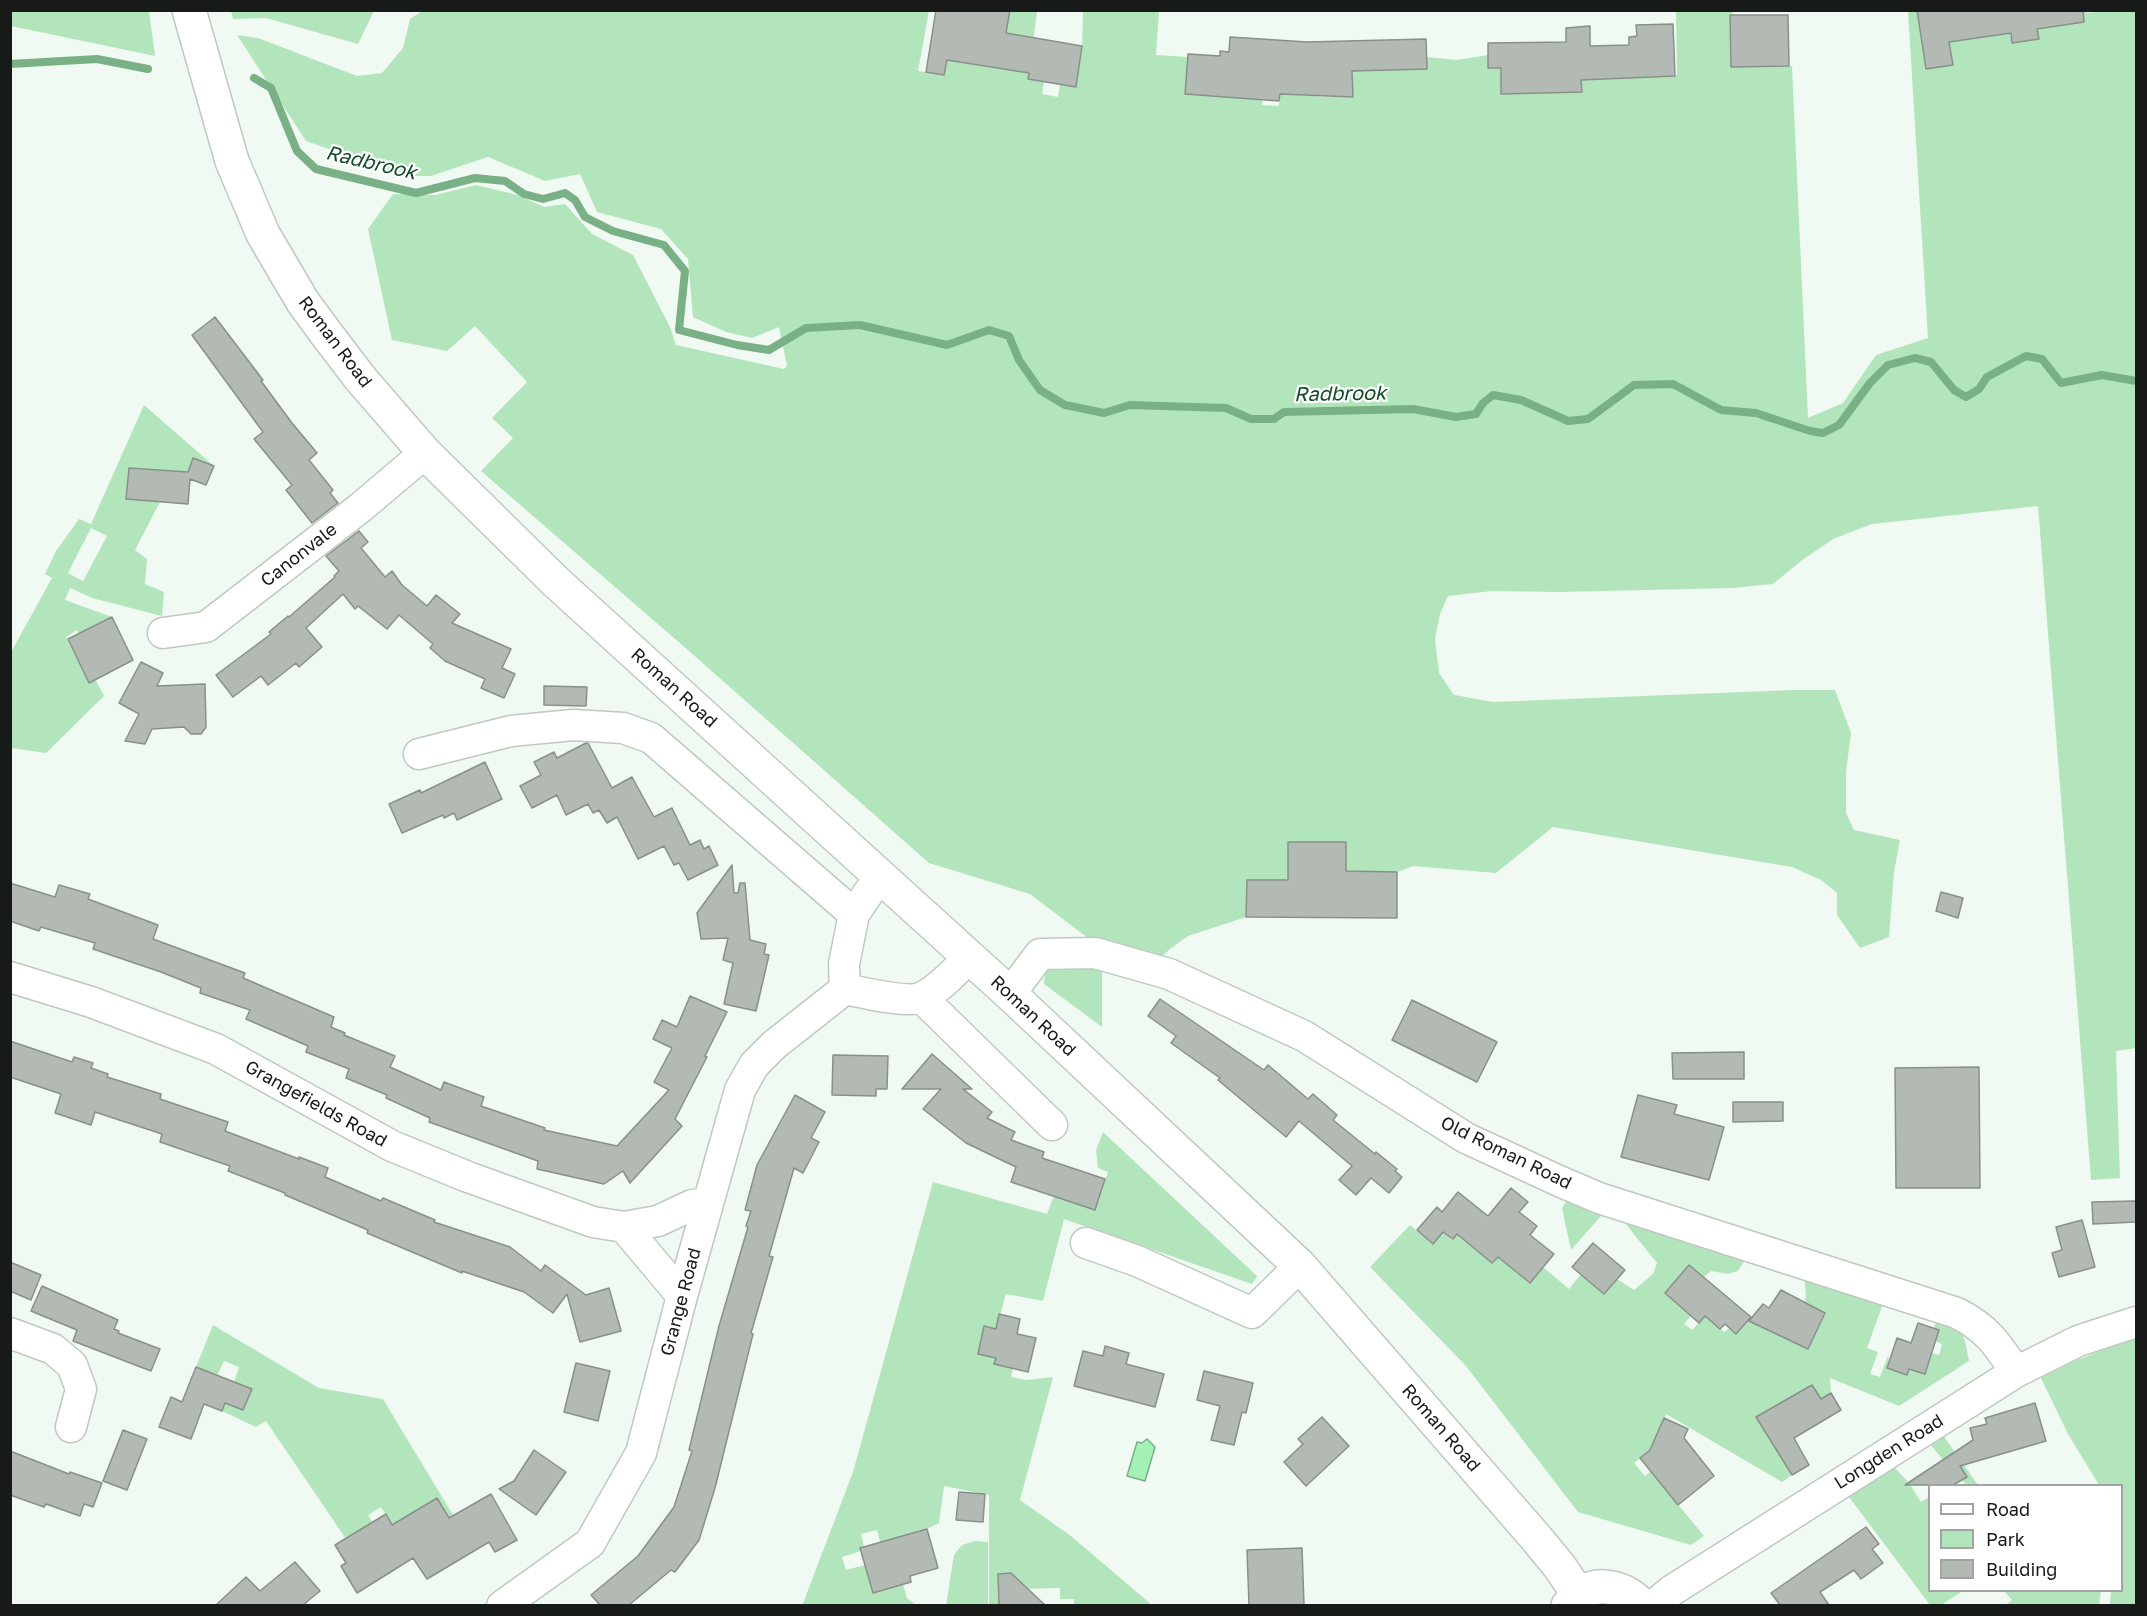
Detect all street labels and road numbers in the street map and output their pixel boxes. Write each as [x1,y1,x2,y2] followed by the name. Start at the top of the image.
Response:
[294,292,376,392] street label: Roman Road
[257,519,341,591] street label: Canonvale
[626,644,722,732] street label: Roman Road
[986,971,1080,1061] street label: Roman Road
[241,1056,391,1152] street label: Grangefields Road
[1437,1112,1575,1194] street label: Old Roman Road
[656,1246,706,1358] street label: Grange Road
[1397,1380,1485,1476] street label: Roman Road
[1831,1410,1947,1494] street label: Longden Road

